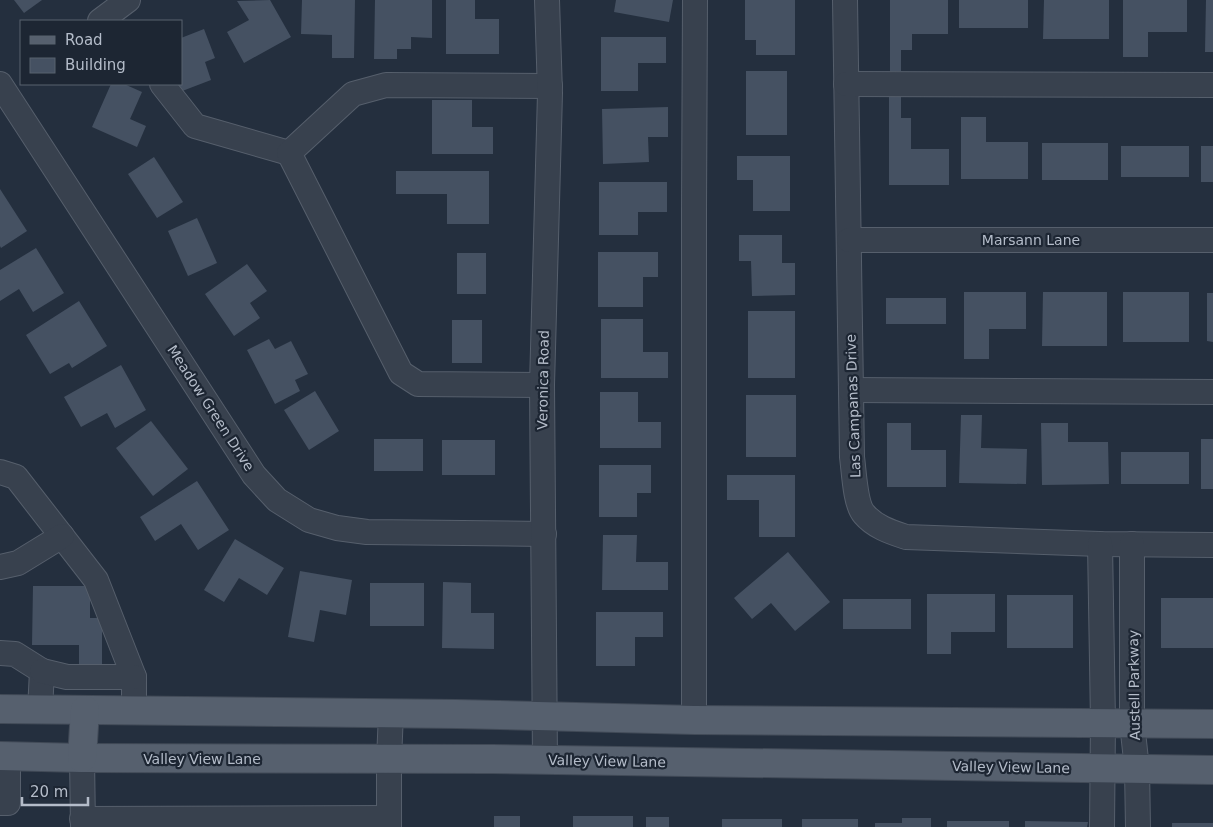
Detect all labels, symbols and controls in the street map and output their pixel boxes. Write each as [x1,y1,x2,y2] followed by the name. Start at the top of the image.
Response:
[20,20,182,85] legend
[65,31,103,49] text: Road
[65,56,126,74] text: Building
[982,232,1080,248] street label: Marsann Lane
[534,330,552,430] street label: Veronica Road
[842,334,864,478] street label: Las Campanas Drive
[164,342,258,474] street label: Meadow Green Drive
[1125,630,1143,740] street label: Austell Parkway
[143,751,261,767] street label: Valley View Lane
[548,752,666,770] street label: Valley View Lane
[952,758,1070,776] street label: Valley View Lane
[22,774,89,806] scale bar
[30,783,68,801] text: 20 m

